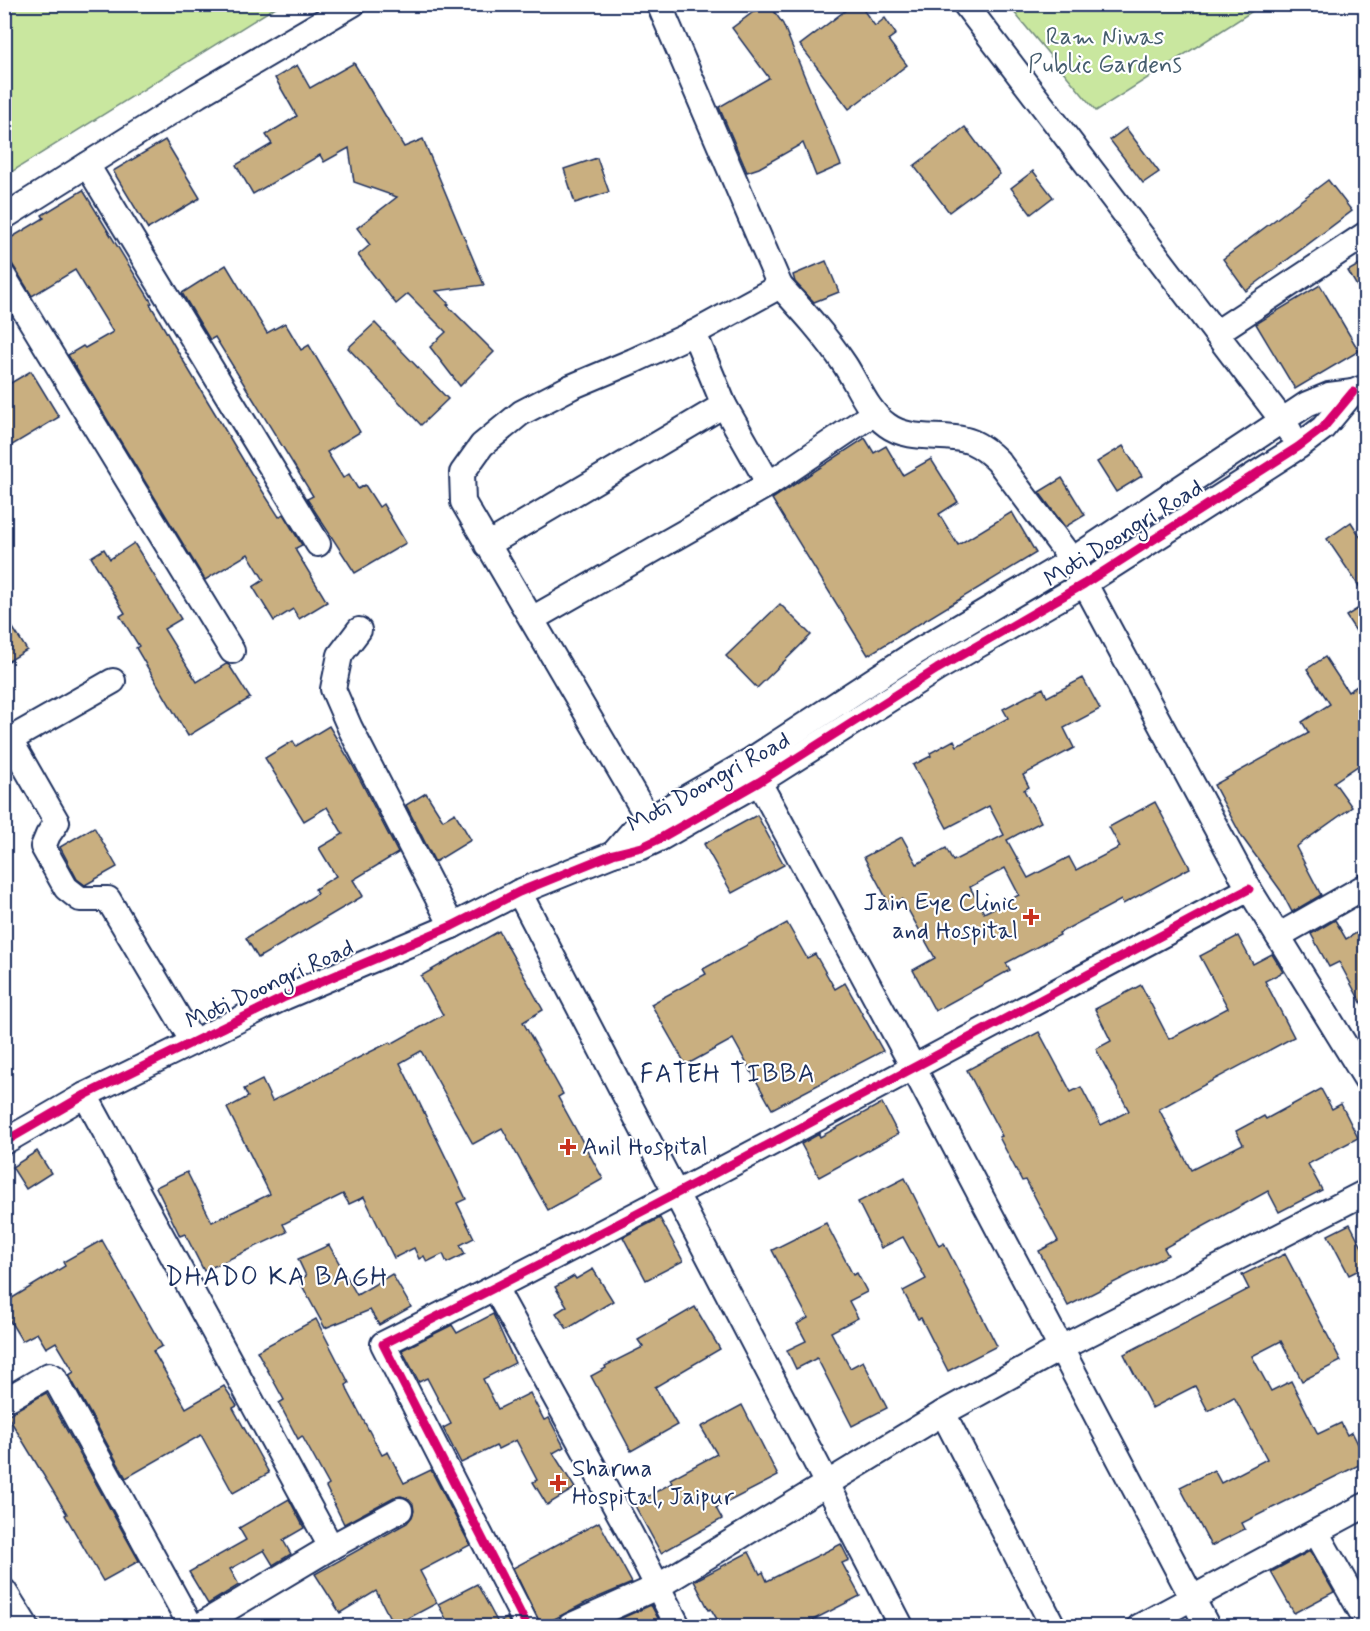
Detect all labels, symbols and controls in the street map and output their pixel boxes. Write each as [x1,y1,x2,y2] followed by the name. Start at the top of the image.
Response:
[1028,22,1182,81] park label: Ram Niwas Public Gardens
[1039,473,1210,597] street label: Moti Doongri Road
[622,725,797,842] street label: Moti Doongri Road
[863,888,1018,947] place label: Jain Eye Clinic and Hospital
[1022,908,1040,926] marker: Jain Eye Clinic and Hospital
[181,932,360,1039] street label: Moti Doongri Road
[640,1058,816,1092] district label: FATEH TIBBA
[582,1132,708,1163] place label: Anil Hospital
[559,1138,577,1156] marker: Anil Hospital
[165,1261,389,1295] district label: DHADO KA BAGH
[572,1454,734,1513] place label: Sharma Hospital, Jaipur
[549,1474,567,1492] marker: Sharma Hospital, Jaipur

